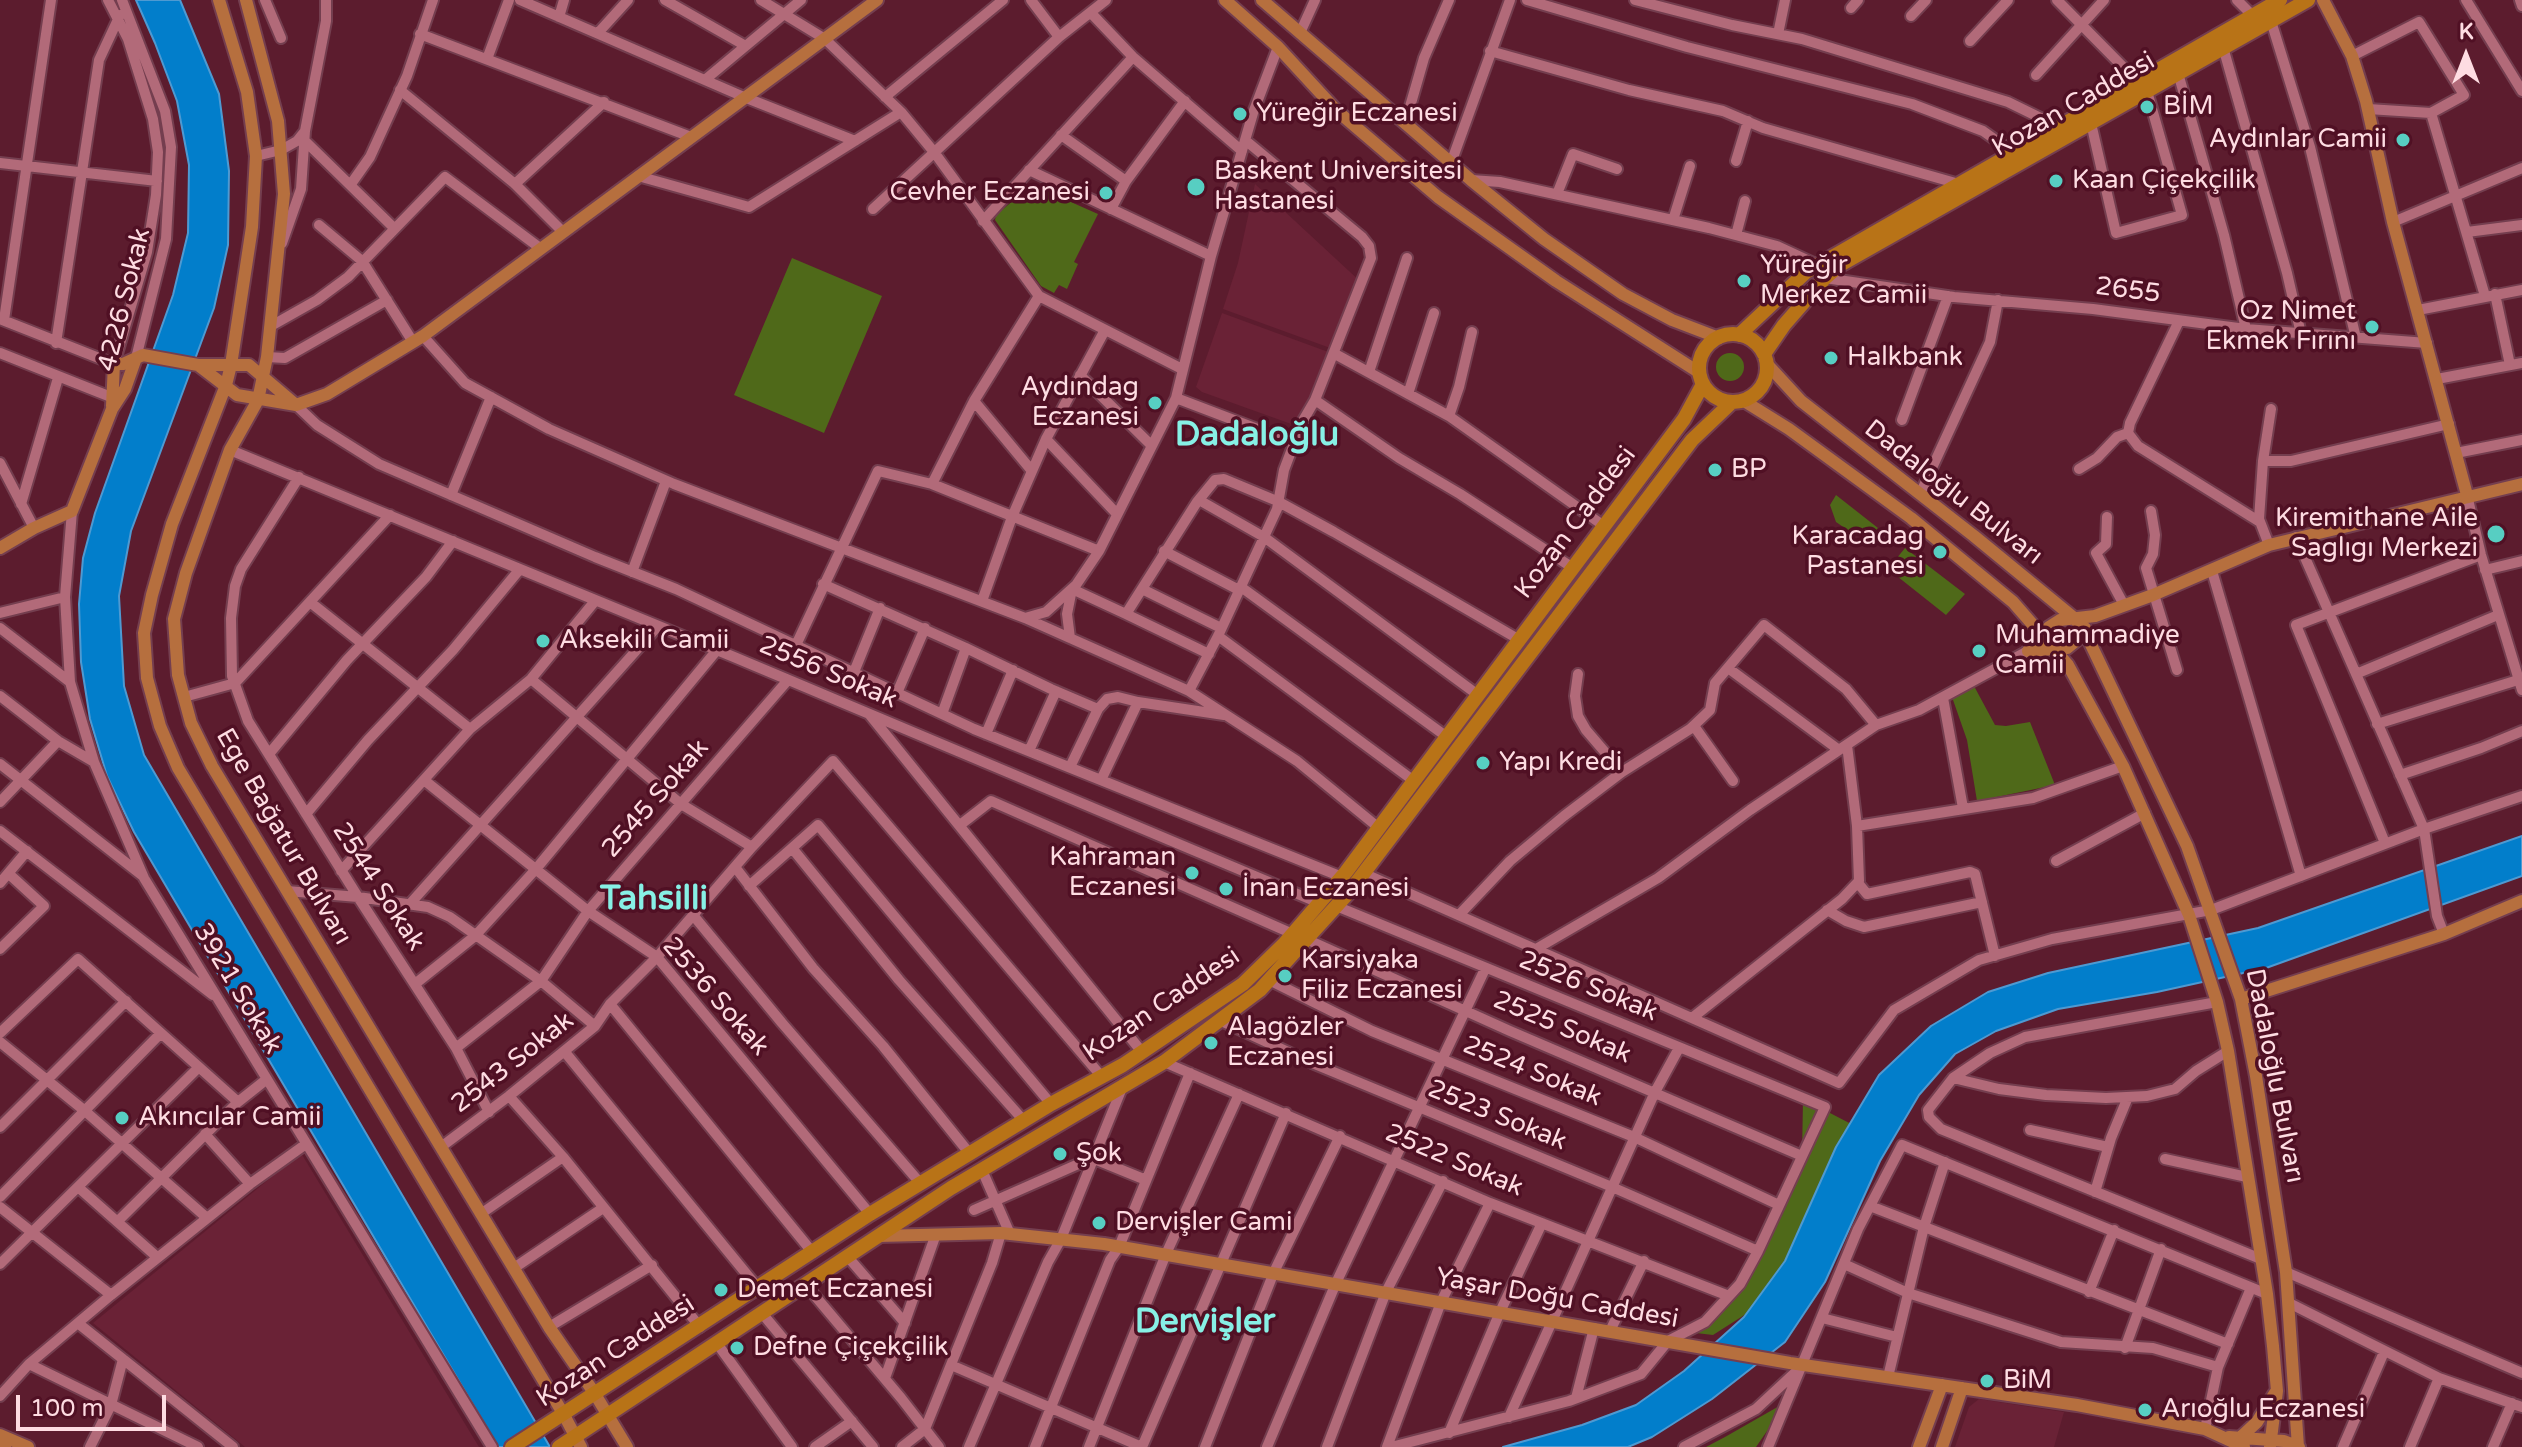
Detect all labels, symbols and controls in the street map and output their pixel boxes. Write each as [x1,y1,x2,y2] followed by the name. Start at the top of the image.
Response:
[2426,16,2506,96] north arrow
[2459,19,2473,45] text: K
[1987,46,2161,164] street label: Kozan Caddesi
[2163,91,2214,123] place label: BİM
[1256,98,1458,130] place label: Yüreğir Eczanesi
[2138,98,2156,116] marker: BİM
[1231,105,1249,123] marker: Yüreğir Eczanesi
[2209,124,2387,156] place label: Aydınlar Camii
[2394,131,2412,149] marker: Aydınlar Camii
[1214,156,1462,218] place label: Baskent Universitesi Hastanesi
[2072,165,2256,197] place label: Kaan Çiçekçilik
[2047,172,2065,190] marker: Kaan Çiçekçilik
[1185,176,1207,198] marker: Baskent Universitesi Hastanesi
[890,177,1090,209] place label: Cevher Eczanesi
[1097,184,1115,202] marker: Cevher Eczanesi
[92,225,158,375] street label: 4226 Sokak
[1760,250,1927,312] place label: Yüreğir Merkez Camii
[1735,272,1753,290] marker: Yüreğir Merkez Camii
[2094,272,2162,310] street label: 2655
[2205,296,2356,358] place label: Oz Nimet Ekmek Fırını
[2363,318,2381,336] marker: Oz Nimet Ekmek Fırını
[1847,342,1963,374] place label: Halkbank
[1822,349,1840,367] marker: Halkbank
[1021,372,1139,434] place label: Aydındag Eczanesi
[1146,394,1164,412] marker: Aydındag Eczanesi
[1858,414,2048,572] street label: Dadaloğlu Bulvarı
[1175,416,1339,456] district label: Dadaloğlu
[1509,441,1643,605] street label: Kozan Caddesi
[1731,454,1766,486] place label: BP
[1706,461,1724,479] marker: BP
[2275,503,2478,564] place label: Kiremithane Aile Saglıgı Merkezi
[1792,521,1924,582] place label: Karacadag Pastanesi
[2485,523,2507,545] marker: Kiremithane Aile Saglıgı Merkezi
[1931,543,1949,561] marker: Karacadag Pastanesi
[1995,620,2180,682] place label: Muhammadiye Camii
[559,625,729,657] place label: Aksekili Camii
[754,630,902,716] street label: 2556 Sokak
[534,632,552,650] marker: Aksekili Camii
[1970,642,1988,660] marker: Muhammadiye Camii
[208,723,358,951] street label: Ege Bağatur Bulvarı
[596,733,716,865] street label: 2545 Sokak
[1499,747,1622,779] place label: Yapı Kredi
[1474,754,1492,772] marker: Yapı Kredi
[325,817,431,957] street label: 2544 Sokak
[1049,842,1176,904] place label: Kahraman Eczanesi
[1183,864,1201,882] marker: Kahraman Eczanesi
[1242,873,1409,905] place label: İnan Eczanesi
[600,880,708,920] district label: Tahsilli
[1217,880,1235,898] marker: İnan Eczanesi
[186,918,288,1060] street label: 3921 Sokak
[655,931,775,1063] street label: 2536 Sokak
[1078,941,1246,1069] street label: Kozan Caddesi
[1301,945,1463,1006] place label: Karsiyaka Filiz Eczanesi
[1514,945,1662,1029] street label: 2526 Sokak
[2238,966,2310,1186] street label: Dadaloğlu Bulvarı
[1276,967,1294,985] marker: Karsiyaka Filiz Eczanesi
[1488,985,1636,1071] street label: 2525 Sokak
[446,1006,580,1120] street label: 2543 Sokak
[1227,1012,1344,1074] place label: Alagözler Eczanesi
[1458,1030,1606,1114] street label: 2524 Sokak
[1202,1034,1220,1052] marker: Alagözler Eczanesi
[1423,1074,1571,1158] street label: 2523 Sokak
[138,1102,321,1134] place label: Akıncılar Camii
[113,1109,131,1127] marker: Akıncılar Camii
[1380,1118,1528,1204] street label: 2522 Sokak
[1076,1138,1122,1170] place label: Şok
[1051,1145,1069,1163] marker: Şok
[1115,1207,1292,1239] place label: Dervişler Cami
[1090,1214,1108,1232] marker: Dervişler Cami
[1433,1262,1681,1336] street label: Yaşar Doğu Caddesi
[737,1274,933,1306] place label: Demet Eczanesi
[712,1281,730,1299] marker: Demet Eczanesi
[531,1289,701,1415] street label: Kozan Caddesi
[1135,1303,1275,1343] district label: Dervişler
[753,1332,948,1364] place label: Defne Çiçekçilik
[728,1339,746,1357] marker: Defne Çiçekçilik
[2003,1365,2052,1397] place label: BiM
[1978,1372,1996,1390] marker: BiM
[20,1379,170,1429] scale bar
[30,1394,104,1423] text: 100 m
[2161,1394,2365,1426] place label: Arıoğlu Eczanesi
[2136,1401,2154,1419] marker: Arıoğlu Eczanesi

